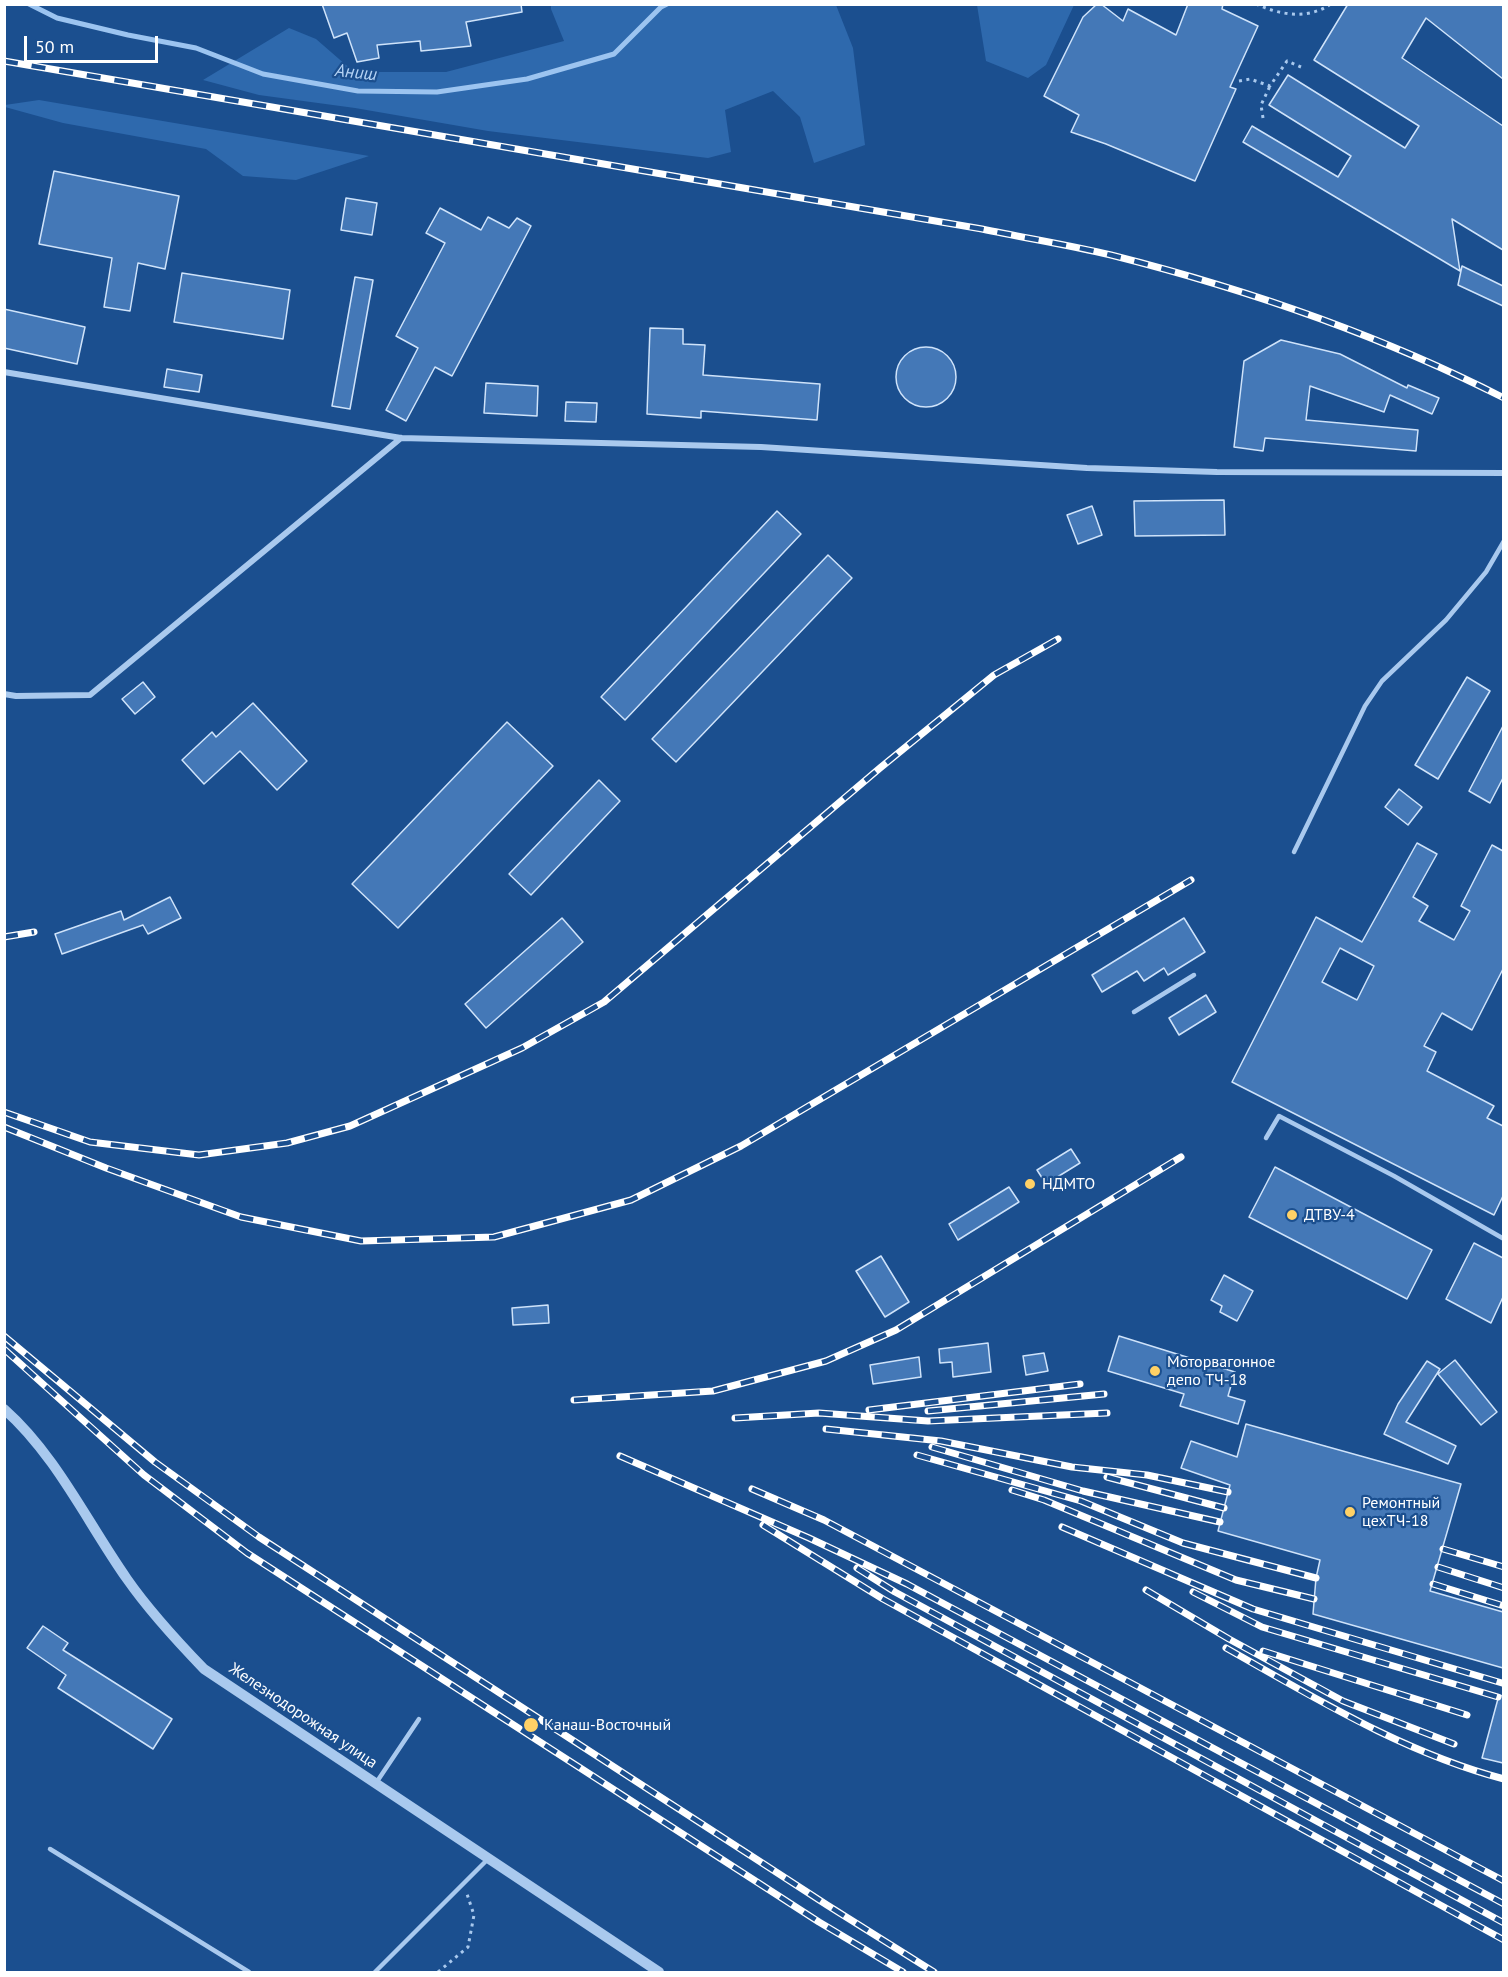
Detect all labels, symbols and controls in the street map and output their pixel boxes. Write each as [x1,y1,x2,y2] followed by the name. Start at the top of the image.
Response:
[27,24,160,62] scale bar
[35,35,74,58] text: 50 m
[334,60,378,86] water label: Аниш
[1042,1174,1095,1194] place label: НДМТО
[1023,1177,1037,1191] marker: НДМТО
[1304,1205,1355,1225] place label: ДТВУ-4
[1285,1208,1299,1222] marker: ДТВУ-4
[1167,1352,1275,1390] place label: Моторвагонное депо ТЧ-18
[1148,1364,1162,1378] marker: Моторвагонное депо ТЧ-18
[1362,1493,1440,1531] place label: Ремонтный цехТЧ-18
[1343,1505,1357,1519] marker: Ремонтный цехТЧ-18
[225,1659,381,1773] street label: Железнодорожная улица
[544,1715,671,1735] place label: Канаш-Восточный
[522,1716,540,1734] marker: Канаш-Восточный

